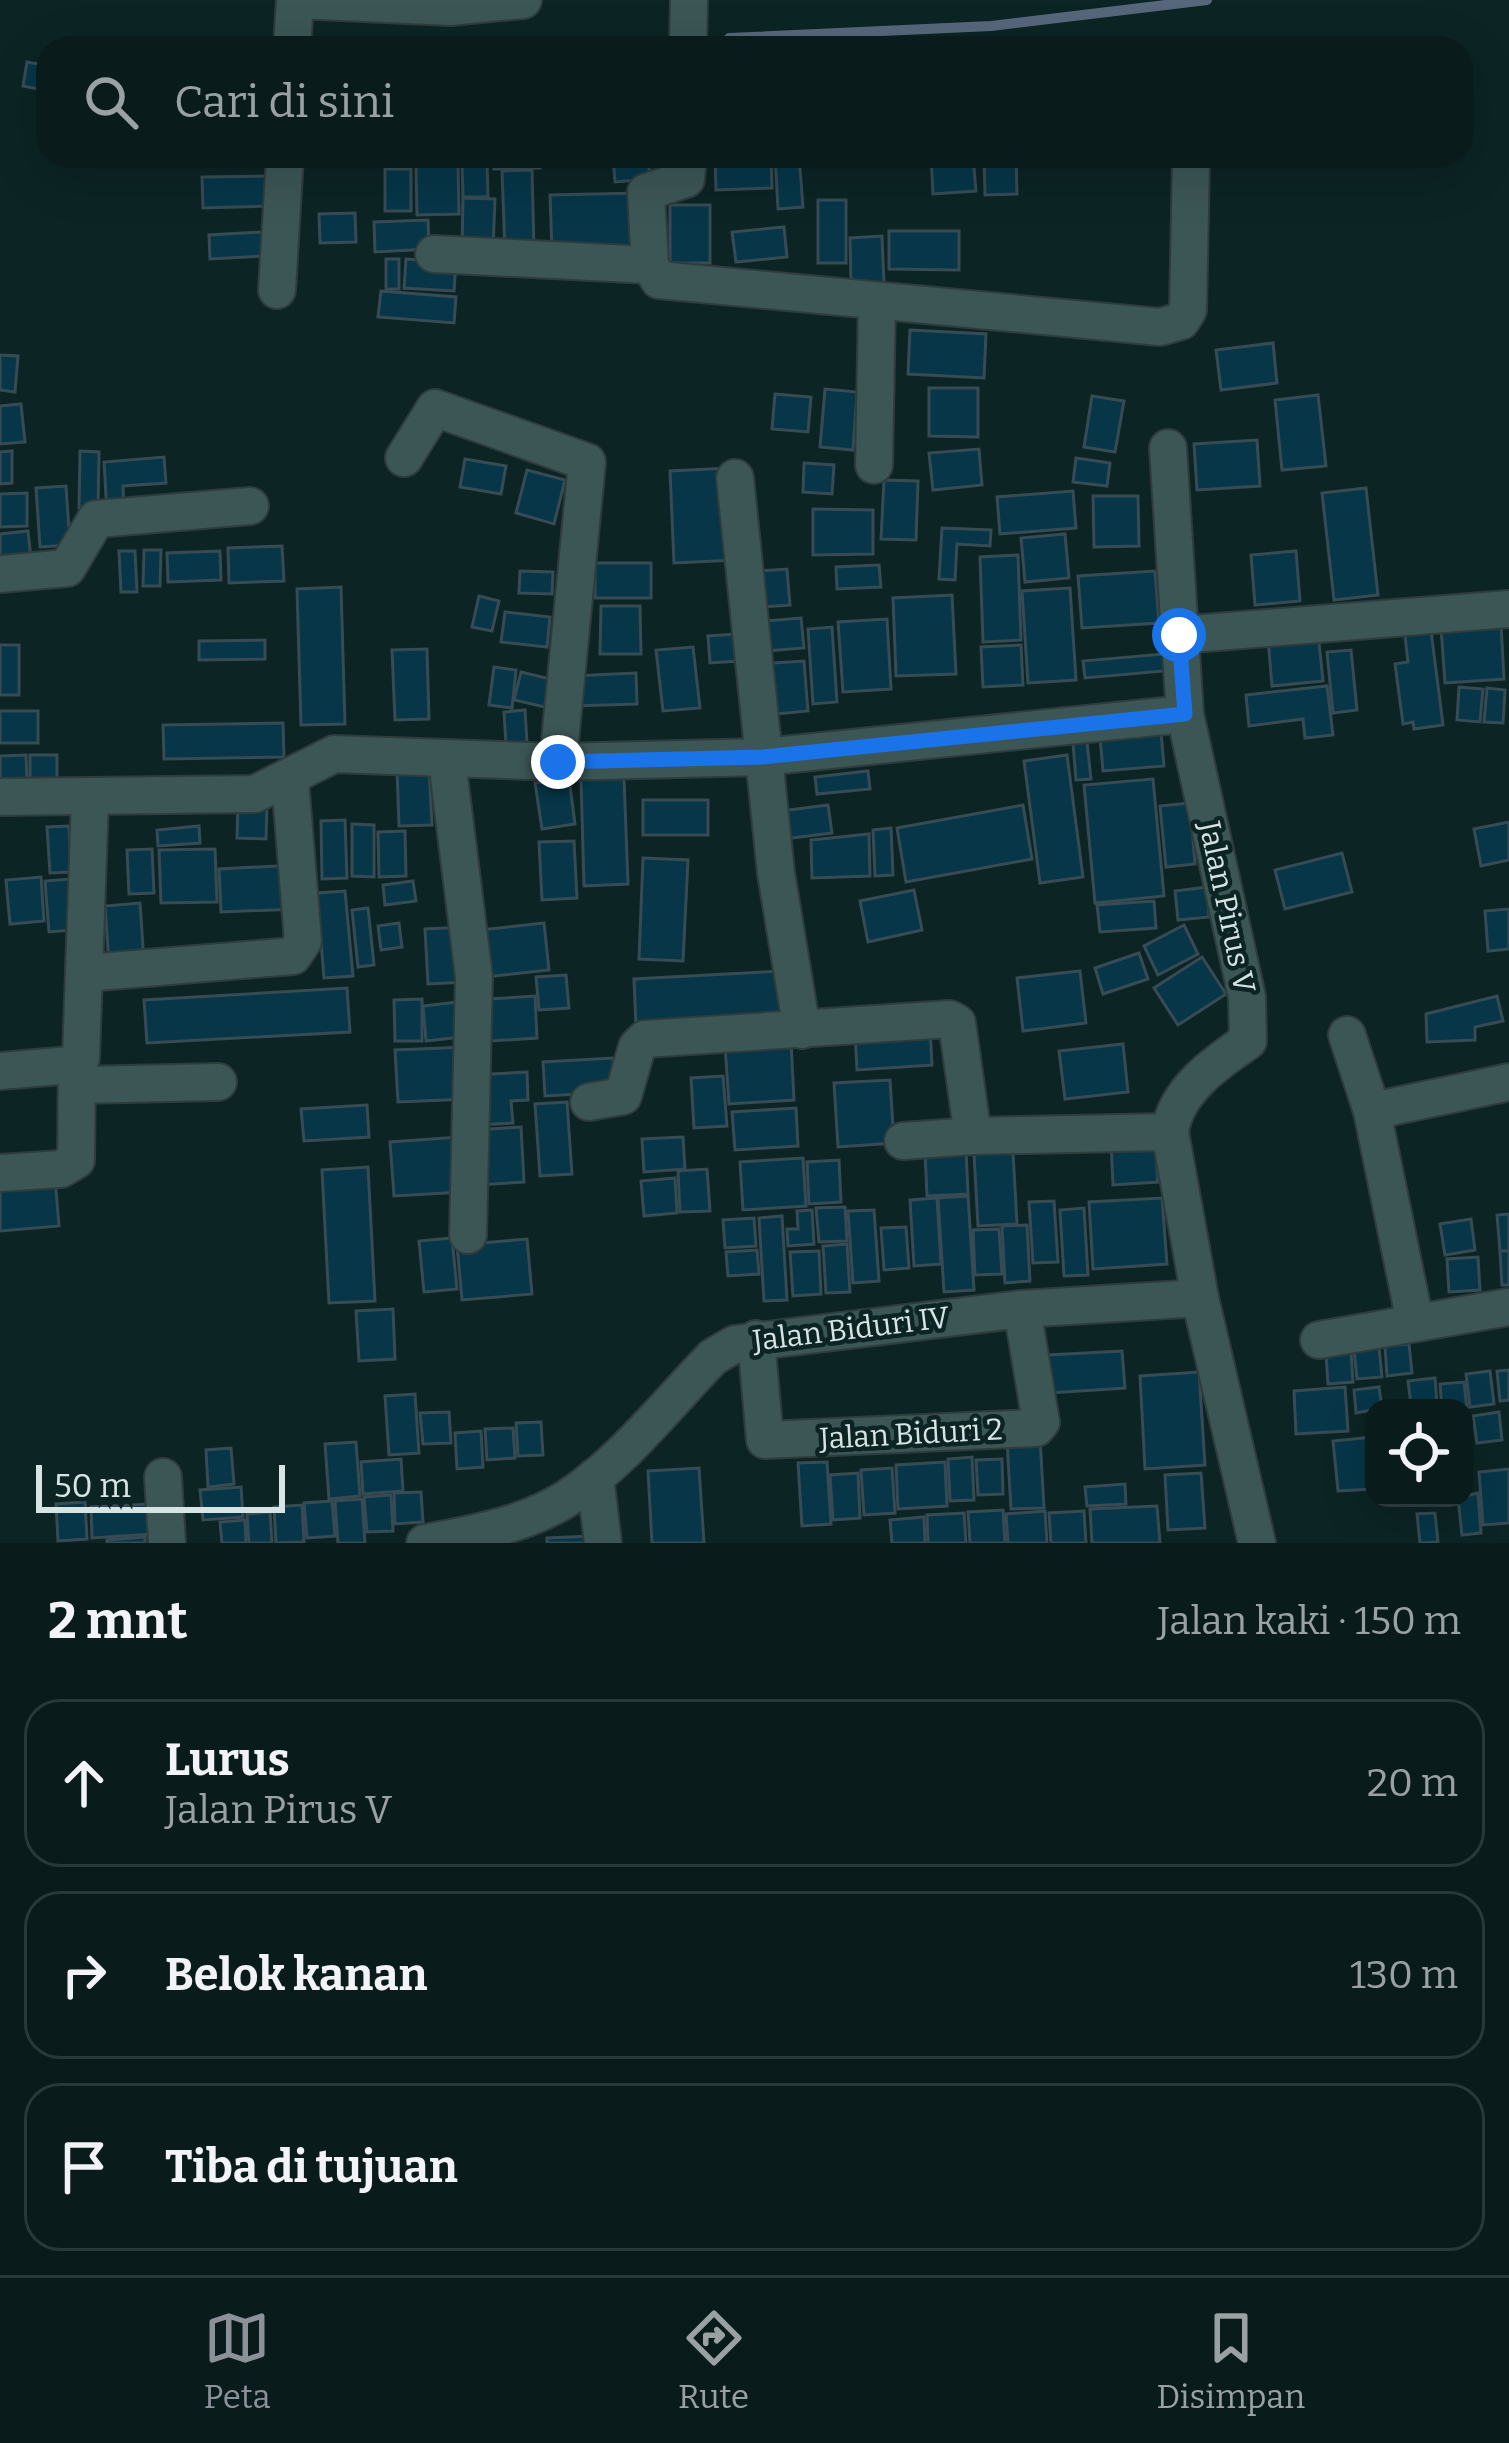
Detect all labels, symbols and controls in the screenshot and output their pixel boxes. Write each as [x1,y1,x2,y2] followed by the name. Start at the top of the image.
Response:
[36,36,1473,168] search box
[78,69,144,135] icon: search
[174,75,394,129] text: Cari di sini
[1152,608,1206,662] route start
[531,735,585,789] route end
[1191,817,1263,996] street label: Jalan Pirus V
[750,1299,952,1359] street label: Jalan Biduri IV
[1365,1399,1473,1507] map controls
[1365,1399,1473,1507] button: locate
[817,1411,1004,1457] street label: Jalan Biduri 2
[36,1459,285,1512] scale bar
[54,1466,131,1506] text: 50 m
[48,1590,188,1652] text: 2 mnt
[1157,1598,1461,1644] text: Jalan kaki · 150 m
[165,1733,290,1787] text: Lurus
[51,1750,117,1816] icon: ahead
[1367,1760,1458,1806] text: 20 m
[165,1787,392,1833] text: Jalan Pirus V
[51,1942,117,2008] icon: right
[165,1948,428,2002] text: Belok kanan
[1350,1952,1458,1998] text: 130 m
[51,2134,117,2200] icon: arrive
[165,2140,458,2194] text: Tiba di tujuan
[204,2305,271,2417] tab: Peta
[678,2305,749,2417] tab: Rute
[1157,2305,1305,2417] tab: Disimpan

